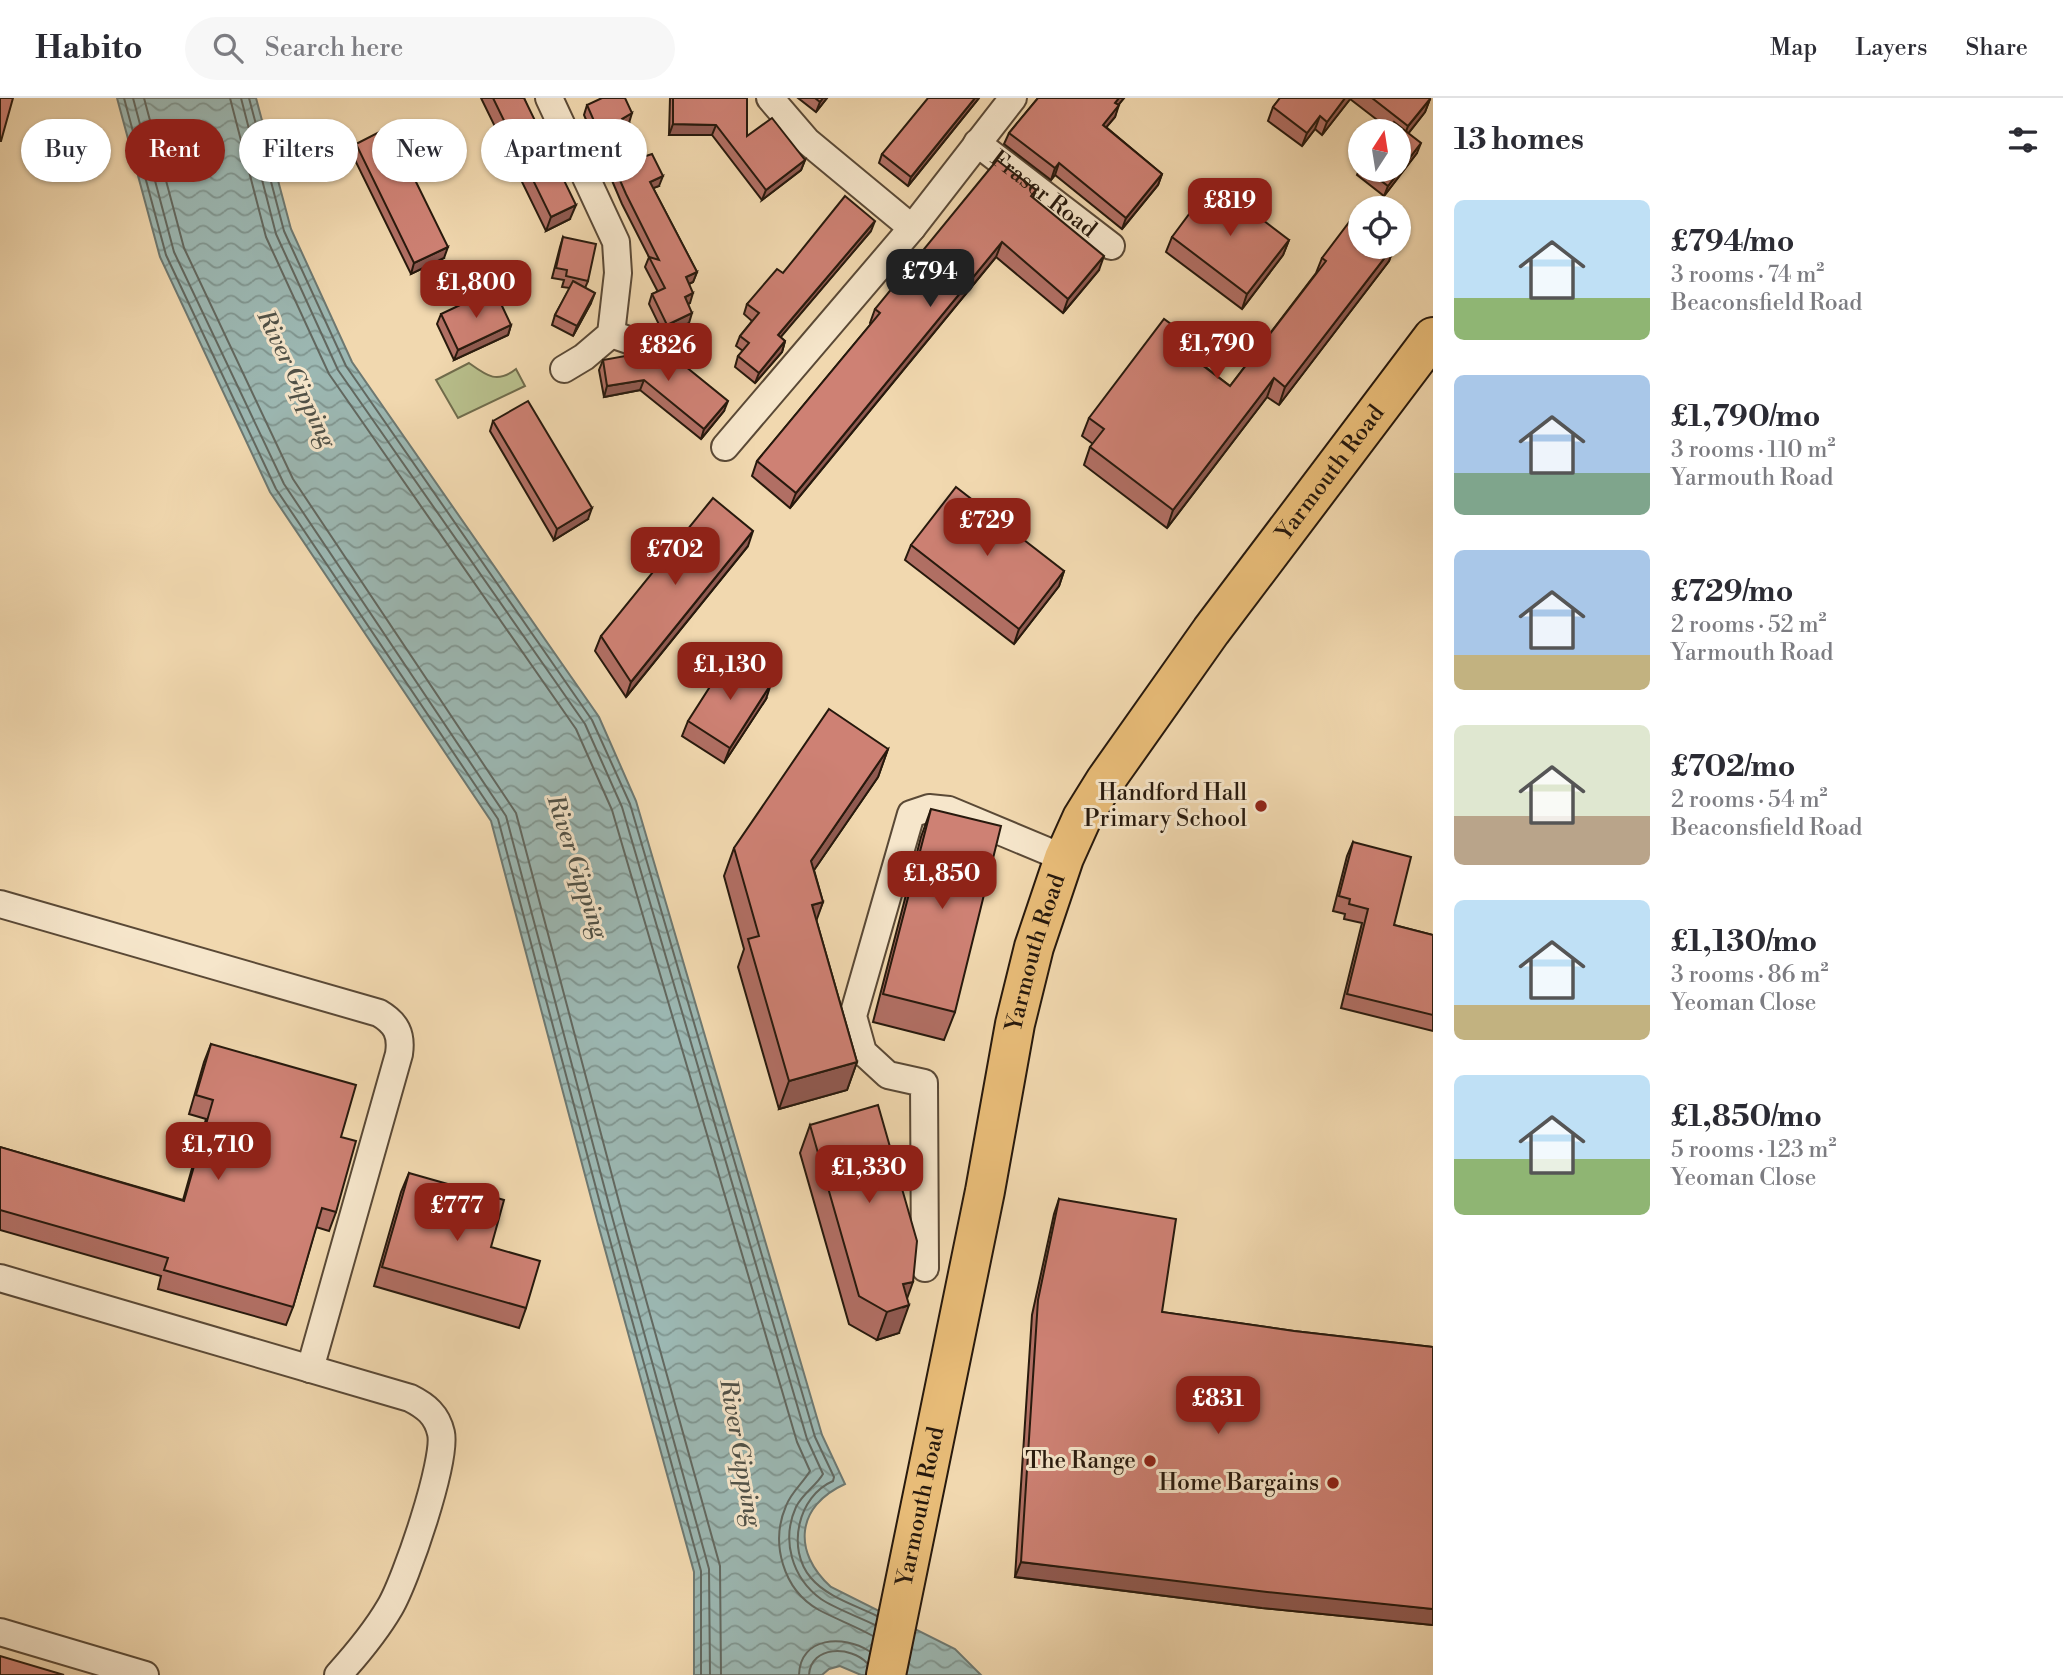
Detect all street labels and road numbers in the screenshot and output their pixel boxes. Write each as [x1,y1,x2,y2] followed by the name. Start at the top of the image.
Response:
[985,145,1102,244] street label: Fraser Road
[1270,400,1390,547] street label: Yarmouth Road
[1000,870,1072,1035] street label: Yarmouth Road
[890,1424,950,1590] street label: Yarmouth Road

